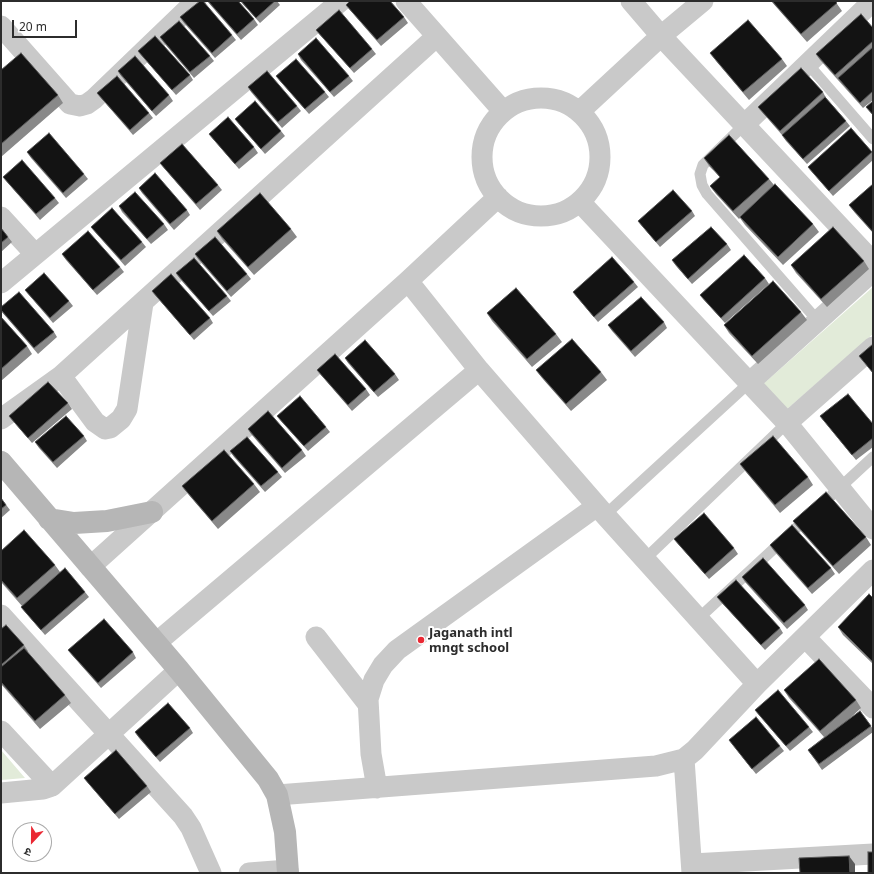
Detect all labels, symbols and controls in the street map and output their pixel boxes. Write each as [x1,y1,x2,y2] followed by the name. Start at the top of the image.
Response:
[14,12,79,38] scale bar
[19,18,47,35] text: 20 m
[429,625,513,656] place label: Jaganath intl mngt school
[416,635,426,645] marker: Jaganath intl mngt school
[12,822,52,862] north arrow
[22,845,33,861] text: उ

